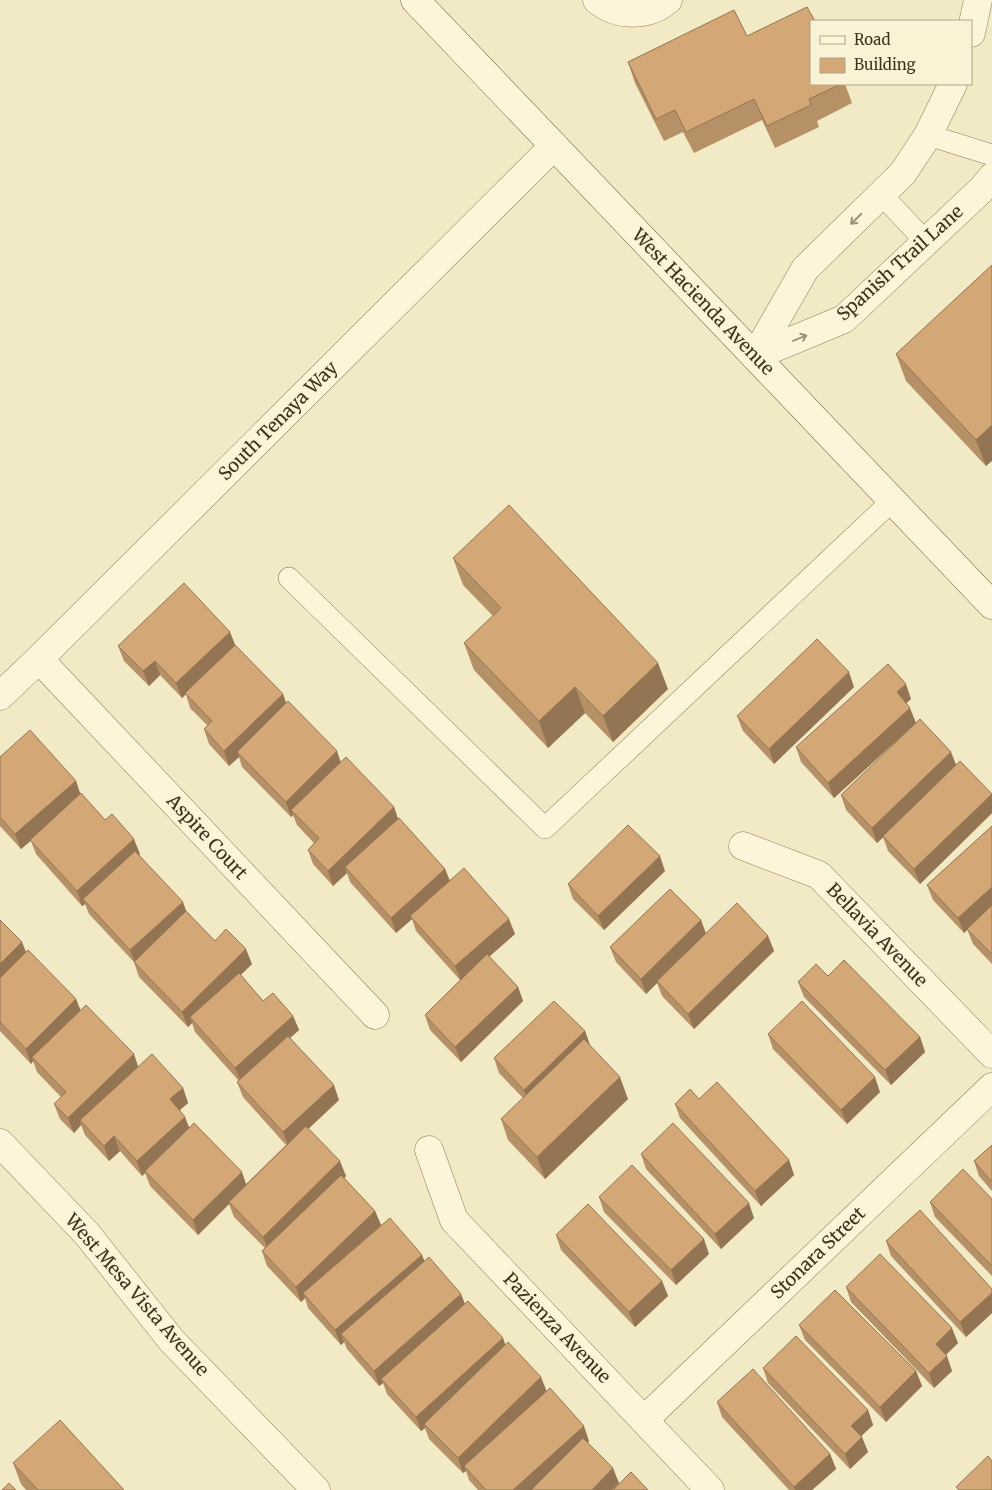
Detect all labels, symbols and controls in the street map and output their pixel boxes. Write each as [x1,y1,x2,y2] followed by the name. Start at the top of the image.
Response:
[810,20,972,85] legend
[854,30,890,49] text: Road
[854,55,916,74] text: Building
[832,200,968,325] street label: Spanish Trail Lane
[850,213,862,225] one-way arrow
[627,223,779,380] street label: West Hacienda Avenue
[792,332,807,342] one-way arrow
[213,356,343,485] street label: South Tenaya Way
[161,789,253,884] street label: Aspire Court
[822,878,933,991] street label: Bellavia Avenue
[766,1202,870,1304] street label: Stonara Street
[60,1208,214,1381] street label: West Mesa Vista Avenue
[499,1267,616,1388] street label: Pazienza Avenue

